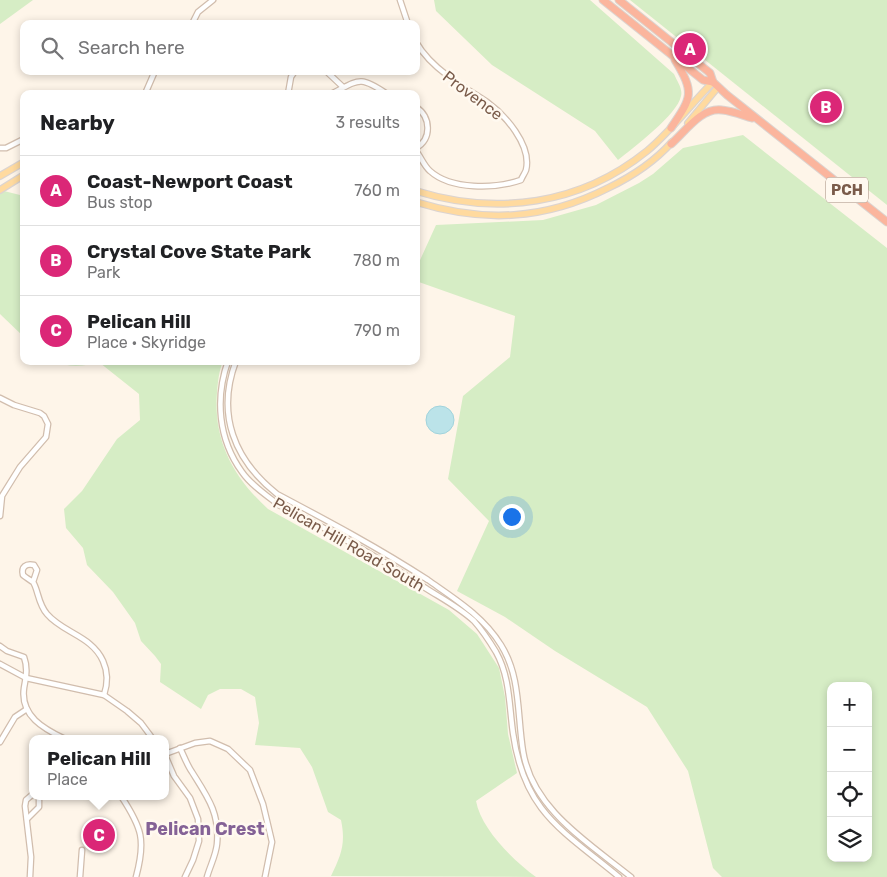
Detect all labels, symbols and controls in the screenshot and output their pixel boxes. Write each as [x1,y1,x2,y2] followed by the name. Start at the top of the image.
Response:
[20,20,420,75] search box
[674,30,706,68] pin: A
[38,34,66,62] icon: search
[78,36,185,59] text: Search here
[439,67,506,124] street label: Provence
[810,88,842,126] pin: B
[40,110,115,135] text: Nearby
[335,113,400,132] text: 3 results
[87,170,293,193] text: Coast-Newport Coast
[826,178,868,202] road number: PCH
[50,181,62,200] text: A
[354,181,400,200] text: 760 m
[87,193,153,212] text: Bus stop
[87,240,311,263] text: Crystal Cove State Park
[50,251,62,270] text: B
[353,251,400,270] text: 780 m
[87,263,120,282] text: Park
[87,310,191,333] text: Pelican Hill
[50,321,62,340] text: C
[354,321,400,340] text: 790 m
[87,333,206,352] text: Place · Skyridge
[270,493,428,596] street label: Pelican Hill Road South
[499,504,525,530] your location
[827,682,872,862] map controls
[827,682,872,727] button: +
[827,727,872,772] button: −
[29,735,169,800] popup
[47,747,151,770] text: Pelican Hill
[47,770,88,789] text: Place
[827,772,872,817] button: locate
[83,816,115,854] pin: C
[827,817,872,862] button: layers
[145,818,265,840] district label: Pelican Crest

